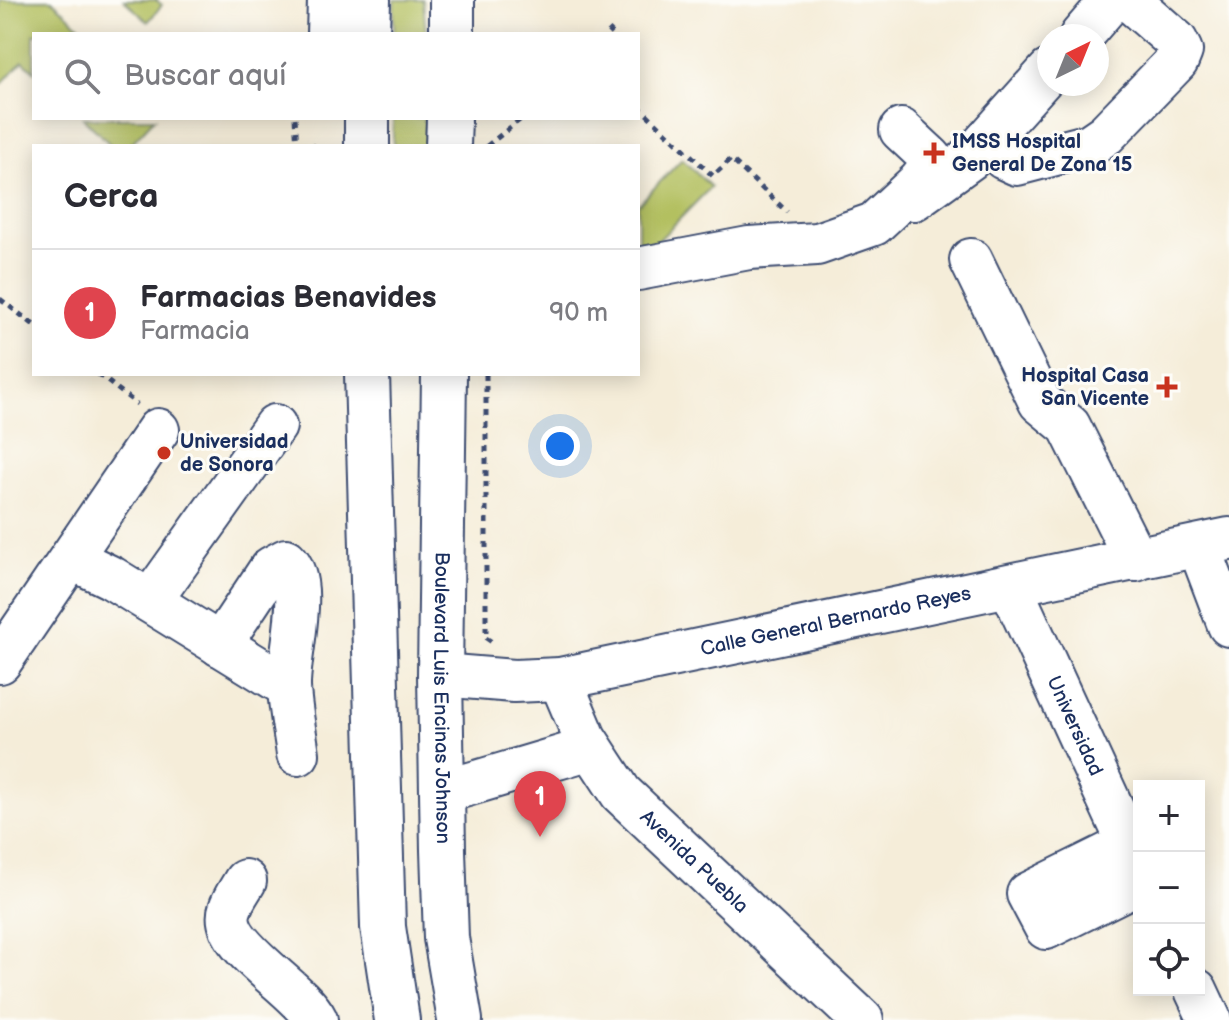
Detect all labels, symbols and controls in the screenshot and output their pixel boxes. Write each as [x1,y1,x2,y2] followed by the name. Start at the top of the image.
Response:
[1037,24,1109,96] north arrow
[32,32,640,120] search box
[60,54,104,98] icon: search
[124,58,286,94] text: Buscar aquí
[952,130,1133,177] place label: IMSS Hospital General De Zona 15
[923,142,945,164] marker: IMSS Hospital General De Zona 15
[64,176,159,217] text: Cerca
[140,280,437,316] text: Farmacias Benavides
[85,298,95,329] text: 1
[549,298,608,329] text: 90 m
[140,316,250,347] text: Farmacia
[1021,364,1149,411] place label: Hospital Casa San Vicente
[1156,376,1178,398] marker: Hospital Casa San Vicente
[540,426,580,466] your location
[180,430,288,477] place label: Universidad de Sonora
[155,444,173,462] marker: Universidad de Sonora
[428,552,455,844] street label: Boulevard Luis Encinas Johnson
[698,581,973,661] street label: Calle General Bernardo Reyes
[1041,672,1108,780] street label: Universidad
[514,771,566,837] pin: 1
[1133,780,1205,996] map controls
[1133,780,1205,852] button: +
[635,805,753,918] street label: Avenida Puebla
[1133,852,1205,924] button: −
[1133,924,1205,996] button: locate

